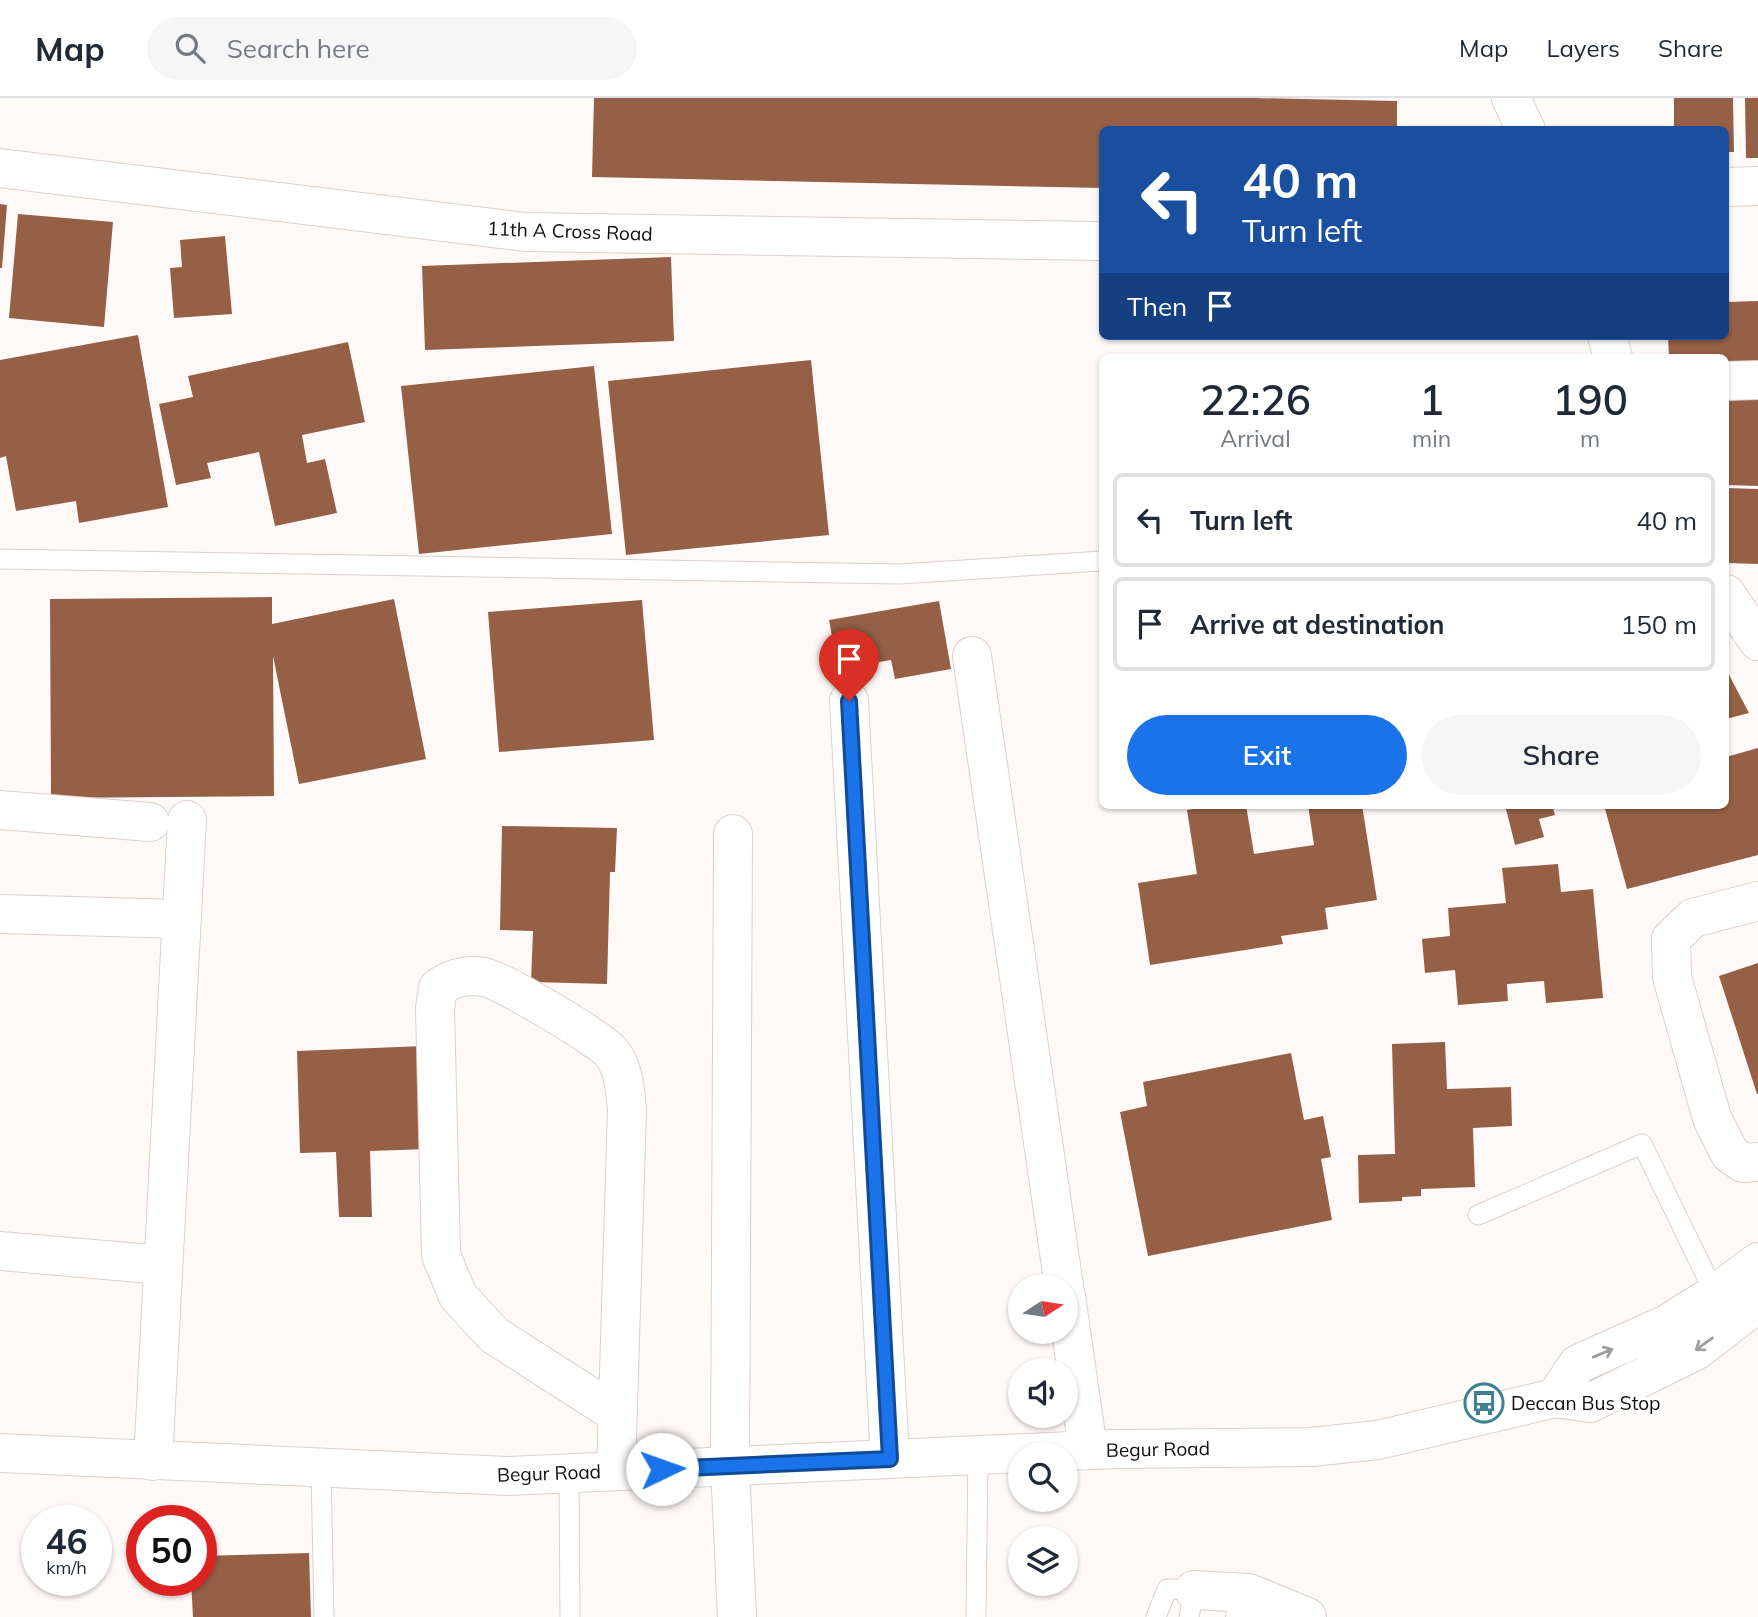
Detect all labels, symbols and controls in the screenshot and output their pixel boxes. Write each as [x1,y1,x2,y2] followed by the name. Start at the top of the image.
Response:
[147,17,637,80] search box
[35,28,105,69] text: Map
[171,29,209,67] icon: search
[227,32,370,65] text: Search here
[1459,33,1508,63] text: Map
[1546,33,1620,63] text: Layers
[1658,33,1723,63] text: Share
[1242,149,1358,210] text: 40 m
[1127,154,1218,245] icon: left
[1242,210,1362,250] text: Turn left
[487,216,653,246] street label: 11th A Cross Road
[1201,287,1239,325] icon: arrive
[1127,290,1187,323] text: Then
[1200,373,1311,426] text: 22:26
[1419,373,1444,426] text: 1
[1552,373,1628,426] text: 190
[1220,424,1291,453] text: Arrival
[1412,424,1451,453] text: min
[1580,424,1600,453] text: m
[1131,501,1169,539] icon: left
[1190,504,1292,537] text: Turn left
[1636,504,1697,537] text: 40 m
[1131,605,1169,643] icon: arrive
[1190,608,1445,641] text: Arrive at destination
[1621,608,1697,641] text: 150 m
[819,629,879,701] pin
[830,640,868,678] icon: arrive
[1127,715,1407,795] button: Exit
[1421,715,1701,795] button: Share
[1008,1274,1078,1344] north arrow
[1008,1274,1078,1596] map controls
[1695,1337,1714,1352] one-way arrow
[1592,1346,1613,1359] one-way arrow
[1008,1358,1078,1428] button: sound
[1463,1382,1505,1424] bus stop icon: Deccan Bus Stop
[1511,1391,1660,1415] place label: Deccan Bus Stop
[625,1432,699,1506] position arrow
[1106,1436,1210,1462] street label: Begur Road
[1008,1442,1078,1512] button: search
[497,1459,601,1487] street label: Begur Road
[126,1505,217,1596] speed limit sign: 50
[45,1519,88,1563] text: 46
[1008,1526,1078,1596] button: layers
[46,1556,87,1579] text: km/h

